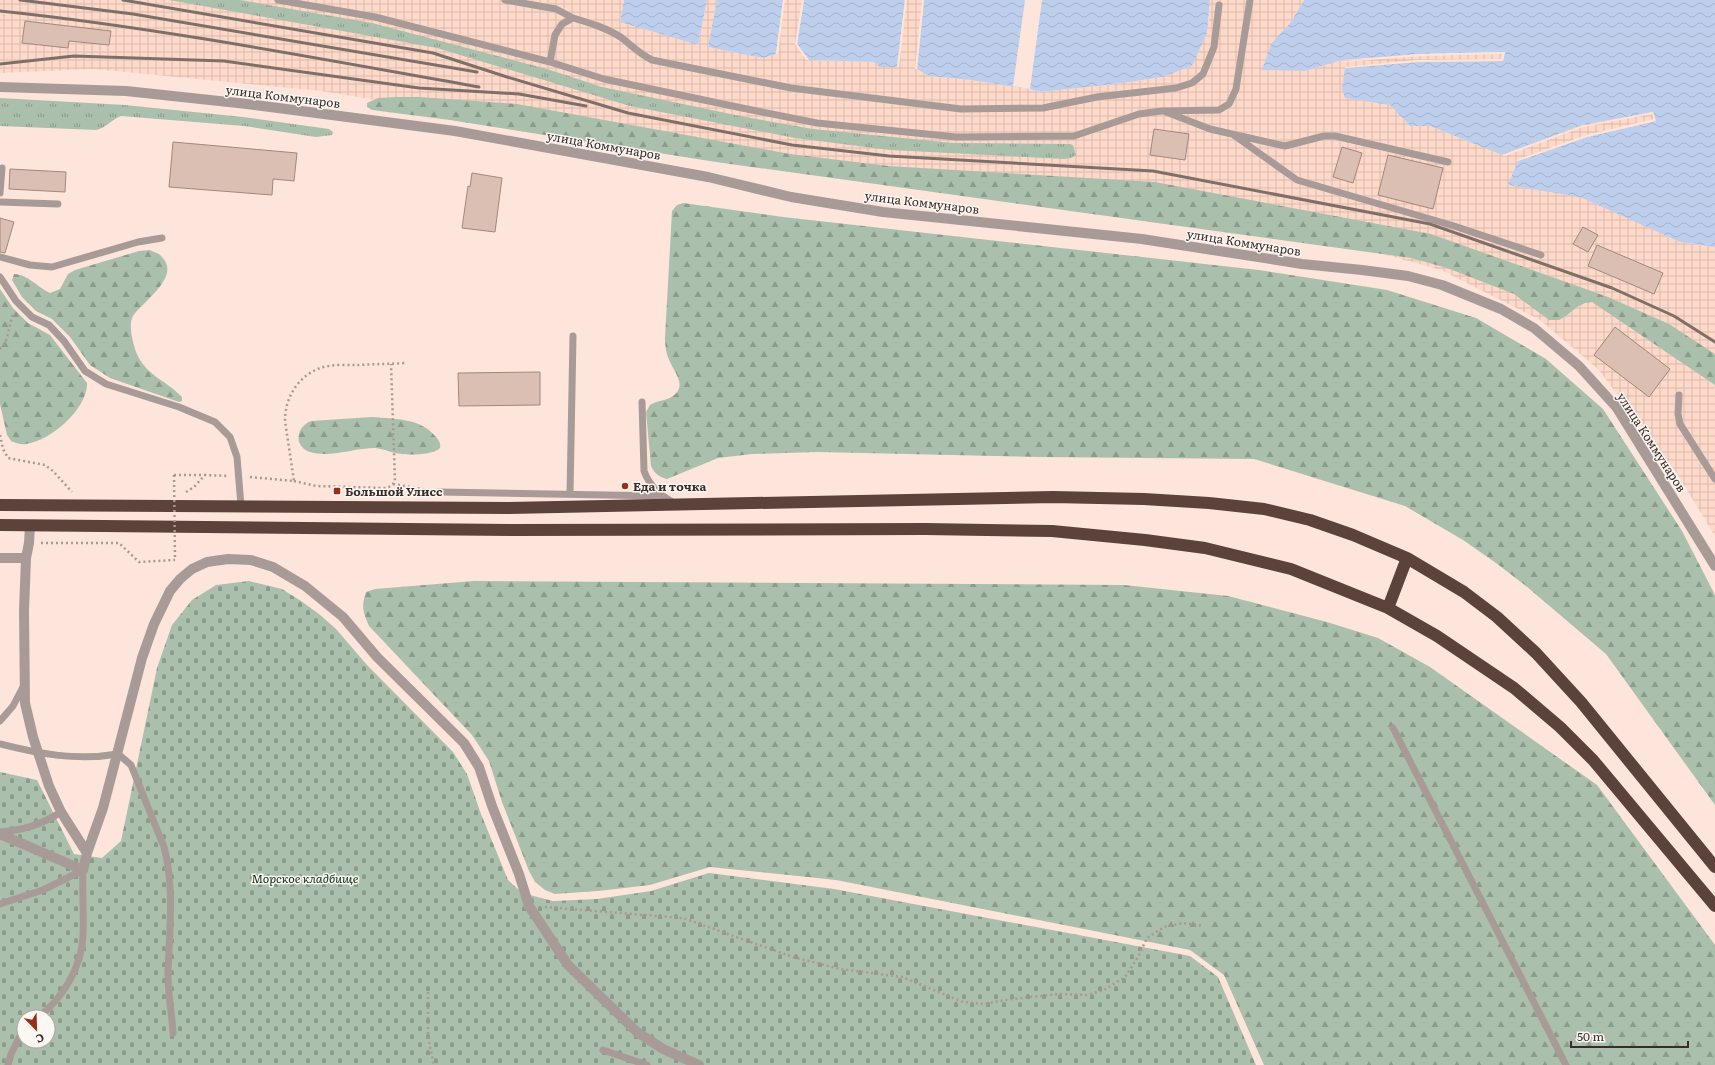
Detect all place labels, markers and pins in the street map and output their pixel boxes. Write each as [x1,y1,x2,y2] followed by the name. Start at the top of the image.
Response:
[633,477,706,495] place label: Еда и точка
[620,481,630,491] marker: Еда и точка
[345,482,443,500] place label: Большой Улисс
[332,486,342,496] marker: Большой Улисс

